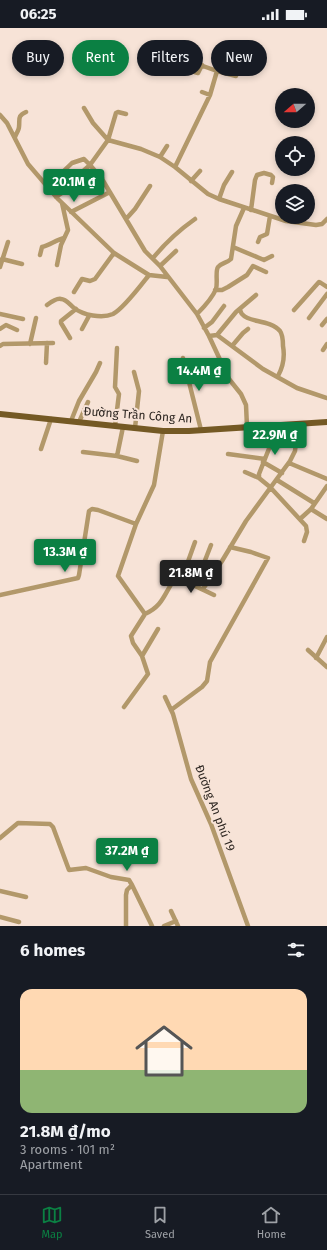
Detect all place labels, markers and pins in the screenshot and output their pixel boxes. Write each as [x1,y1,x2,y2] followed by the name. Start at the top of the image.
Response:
[37,169,111,203] pin: 20.1M ₫
[162,358,236,392] pin: 14.4M ₫
[238,422,312,456] pin: 22.9M ₫
[28,539,102,573] pin: 13.3M ₫
[154,560,228,594] pin: 21.8M ₫
[90,838,164,872] pin: 37.2M ₫

